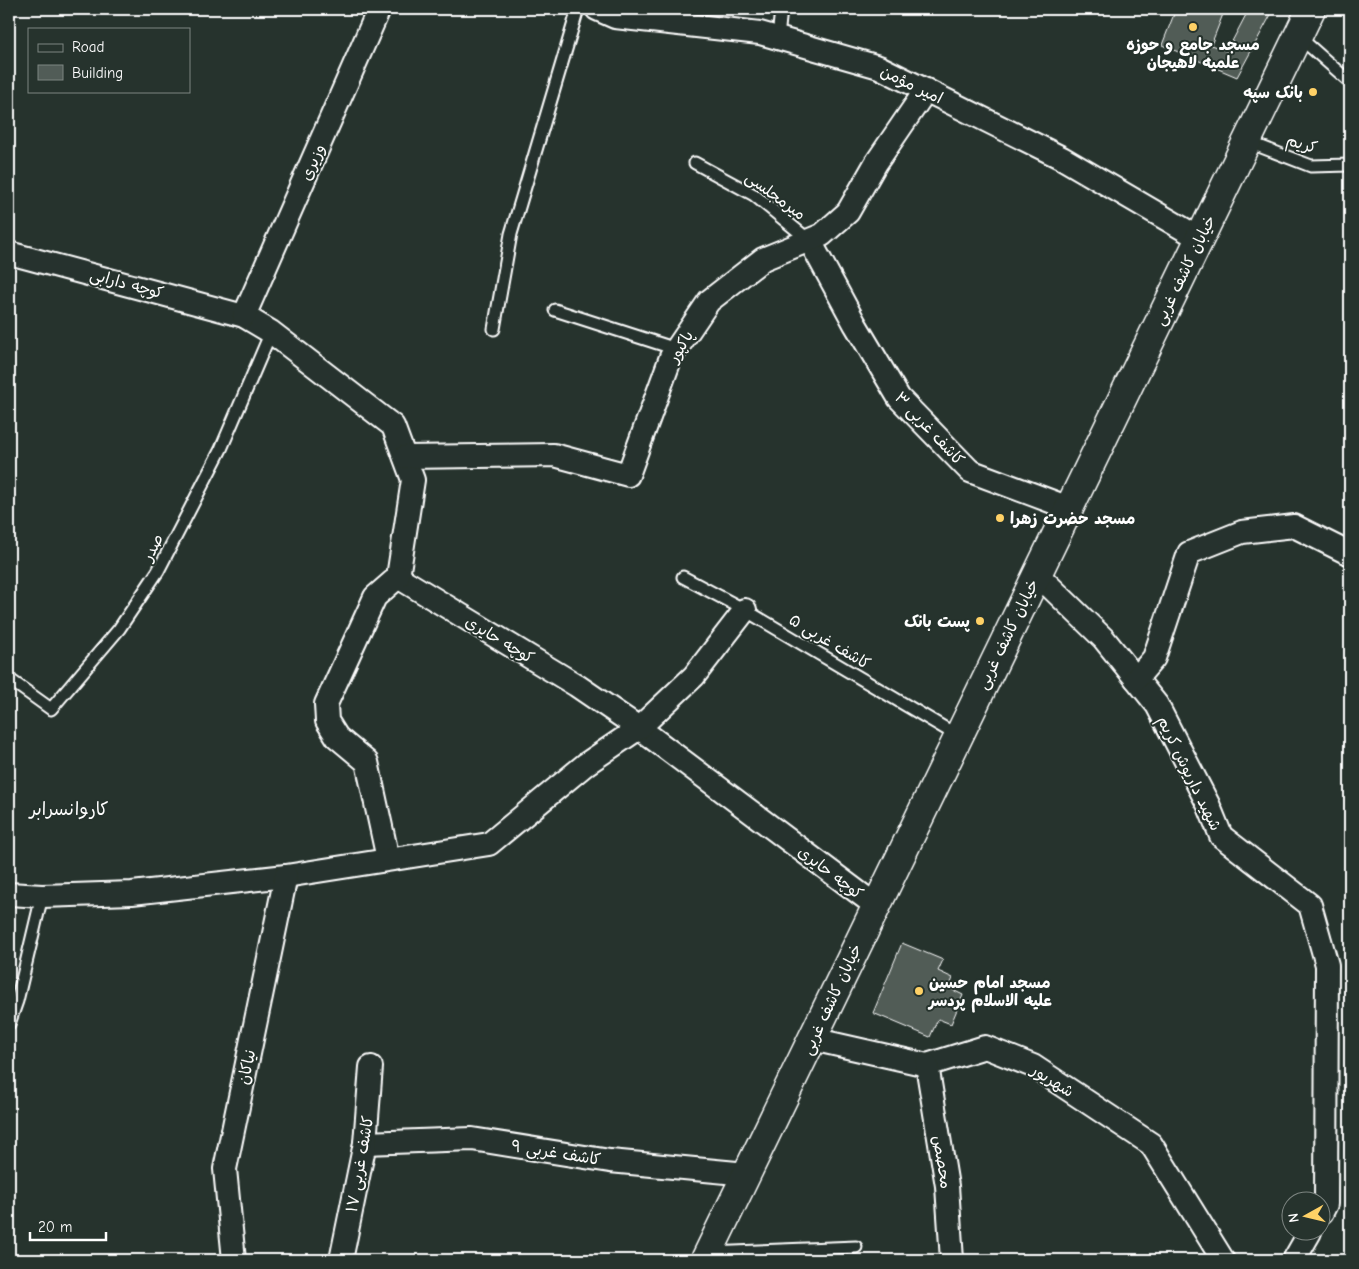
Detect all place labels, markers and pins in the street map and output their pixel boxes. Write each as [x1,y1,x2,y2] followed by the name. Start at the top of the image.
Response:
[1187,21,1199,33] marker: مسجد جامع و حوزه علمیه لاهیجان
[1126,36,1260,72] place label: مسجد جامع و حوزه علمیه لاهیجان
[1243,84,1303,103] place label: بانک سپه
[1307,86,1319,98] marker: بانک سپه
[1010,510,1135,528] place label: مسجد حضرت زهرا
[994,512,1006,524] marker: مسجد حضرت زهرا
[904,613,970,632] place label: پست بانک
[974,615,986,627] marker: پست بانک
[927,974,1052,1013] place label: مسجد امام حسین علیه الاسلام پردسر
[913,985,925,997] marker: مسجد امام حسین علیه الاسلام پردسر

